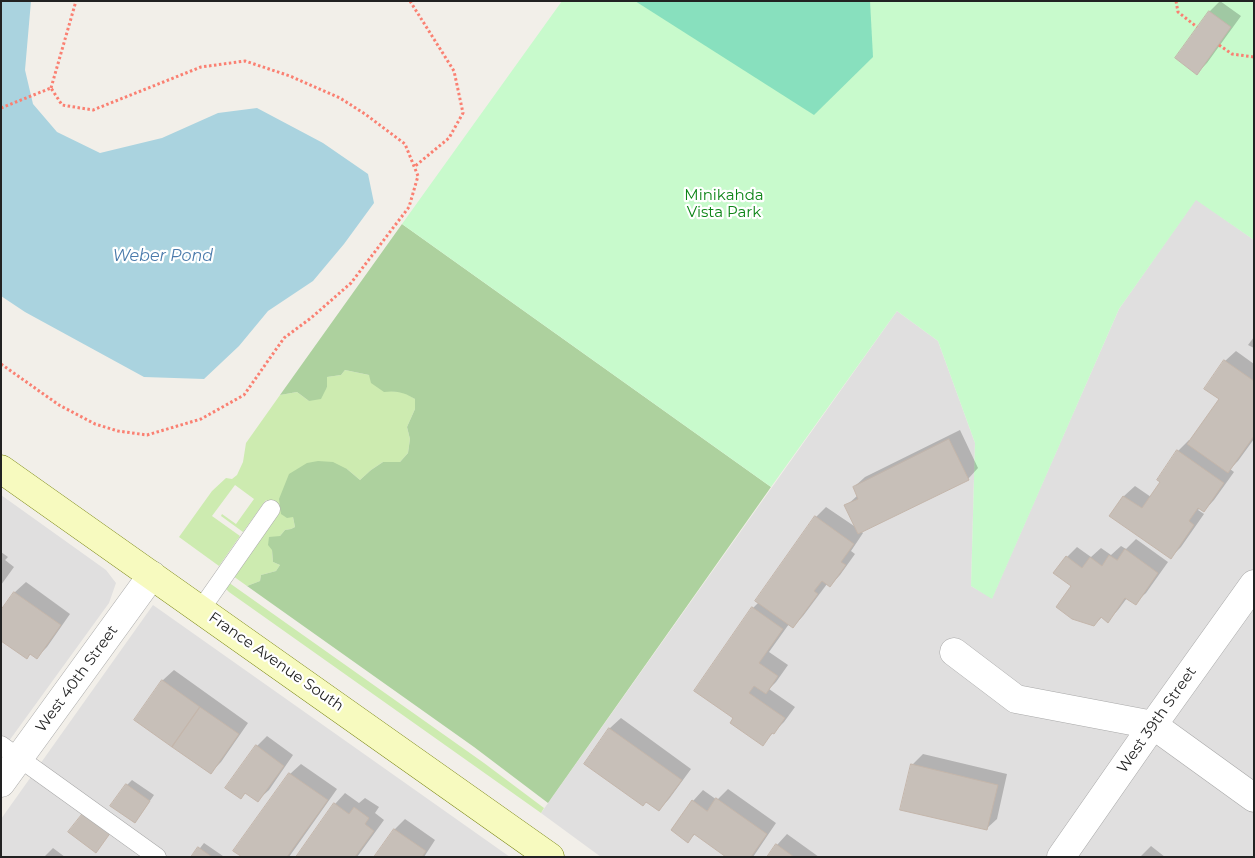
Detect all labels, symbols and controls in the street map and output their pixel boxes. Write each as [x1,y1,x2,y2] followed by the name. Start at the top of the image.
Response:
[684,187,764,222] park label: Minikahda Vista Park
[113,246,213,266] water label: Weber Pond
[205,609,347,715] street label: France Avenue South
[32,622,122,736] street label: West 40th Street
[1114,663,1200,777] street label: West 39th Street

